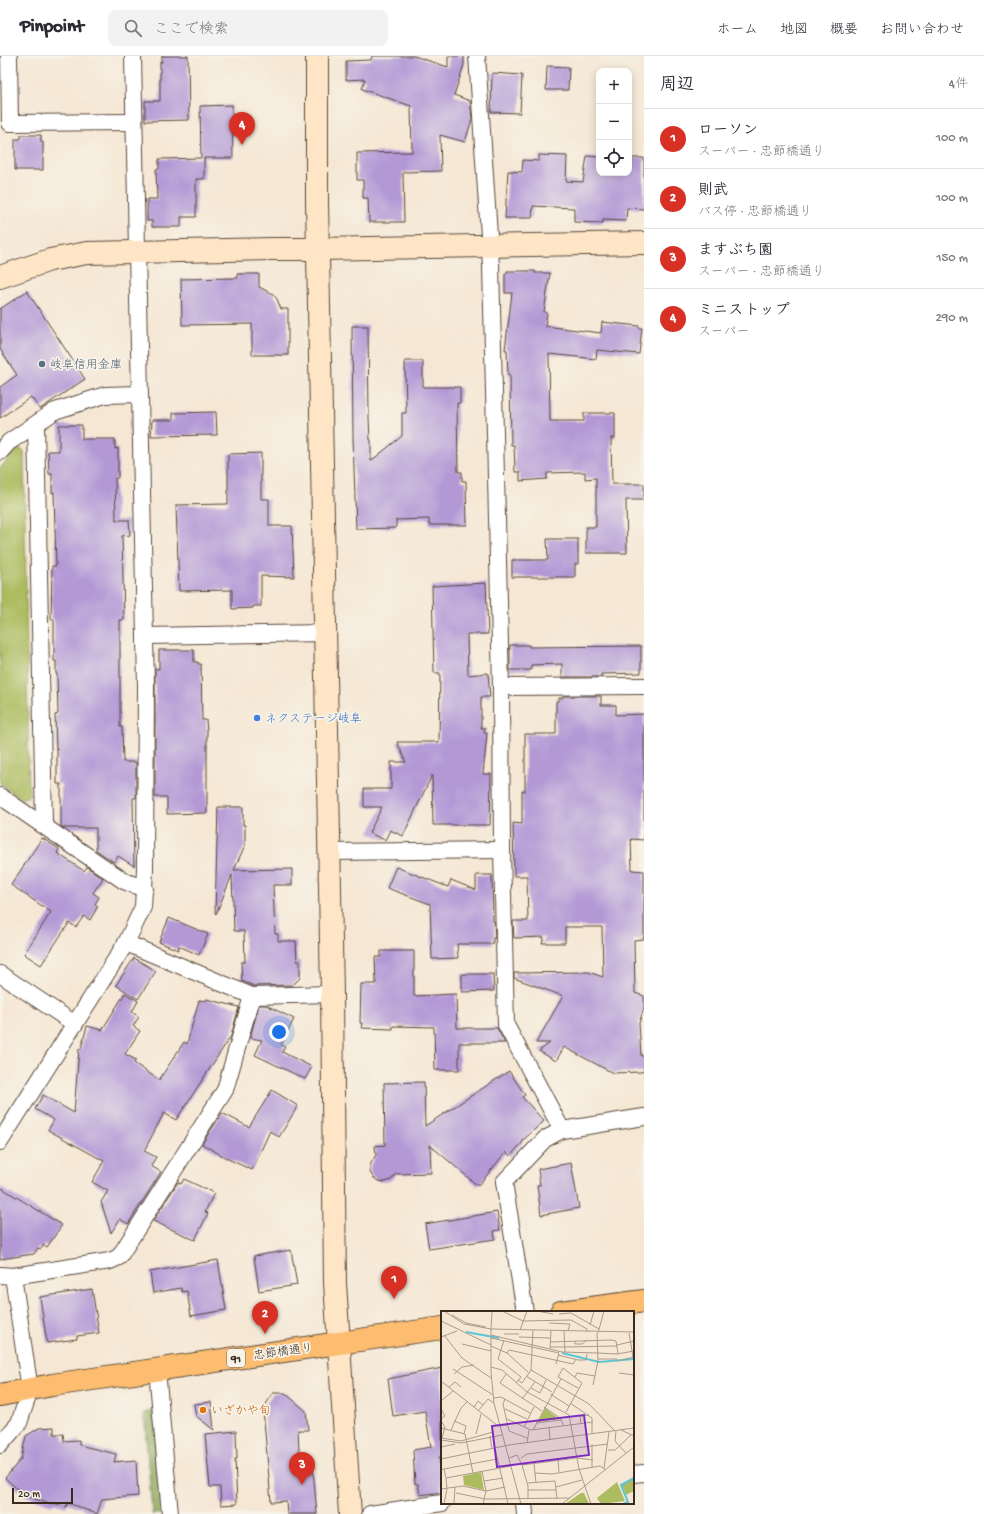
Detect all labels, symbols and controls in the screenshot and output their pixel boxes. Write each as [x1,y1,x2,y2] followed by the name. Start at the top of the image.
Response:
[108,10,388,46] search box
[20,16,84,39] text: Pinpoint
[122,17,144,39] icon: search
[154,21,229,39] text: ここで検索
[717,22,758,39] text: ホーム
[780,22,808,39] text: 地図
[830,22,858,39] text: 概要
[880,22,964,39] text: お問い合わせ
[596,68,632,176] map controls
[596,68,632,104] button: +
[660,76,694,96] text: 周辺
[949,77,968,92] text: 4件
[596,104,632,140] button: −
[229,112,255,145] pin: 4
[698,122,758,140] text: ローソン
[670,131,676,146] text: 1
[936,131,968,146] text: 100 m
[596,140,632,176] button: locate
[698,145,825,160] text: スーパー · 忠節橋通り
[698,182,728,200] text: 則武
[670,191,676,206] text: 2
[936,191,968,206] text: 100 m
[698,205,812,220] text: バス停 · 忠節橋通り
[698,242,773,260] text: ますぶち園
[670,251,676,266] text: 3
[936,251,968,266] text: 150 m
[698,265,825,280] text: スーパー · 忠節橋通り
[698,302,790,320] text: ミニストップ
[670,311,676,326] text: 4
[935,311,968,326] text: 290 m
[698,325,749,340] text: スーパー
[50,358,122,373] place label: 岐阜信用金庫
[37,359,47,369] marker: 岐阜信用金庫
[265,712,362,727] place label: ネクステージ岐阜
[252,713,262,723] marker: ネクステージ岐阜
[269,1022,289,1042] your location
[381,1266,407,1299] pin: 1
[252,1301,278,1334] pin: 2
[441,1311,634,1504] inset map
[252,1341,314,1364] street label: 忠節橋通り
[227,1349,245,1367] road number: 91
[211,1404,271,1419] place label: いざかや旬
[198,1405,208,1415] marker: いざかや旬
[289,1452,315,1485] pin: 3
[12,1486,73,1505] scale bar
[18,1489,40,1501] text: 20 m

